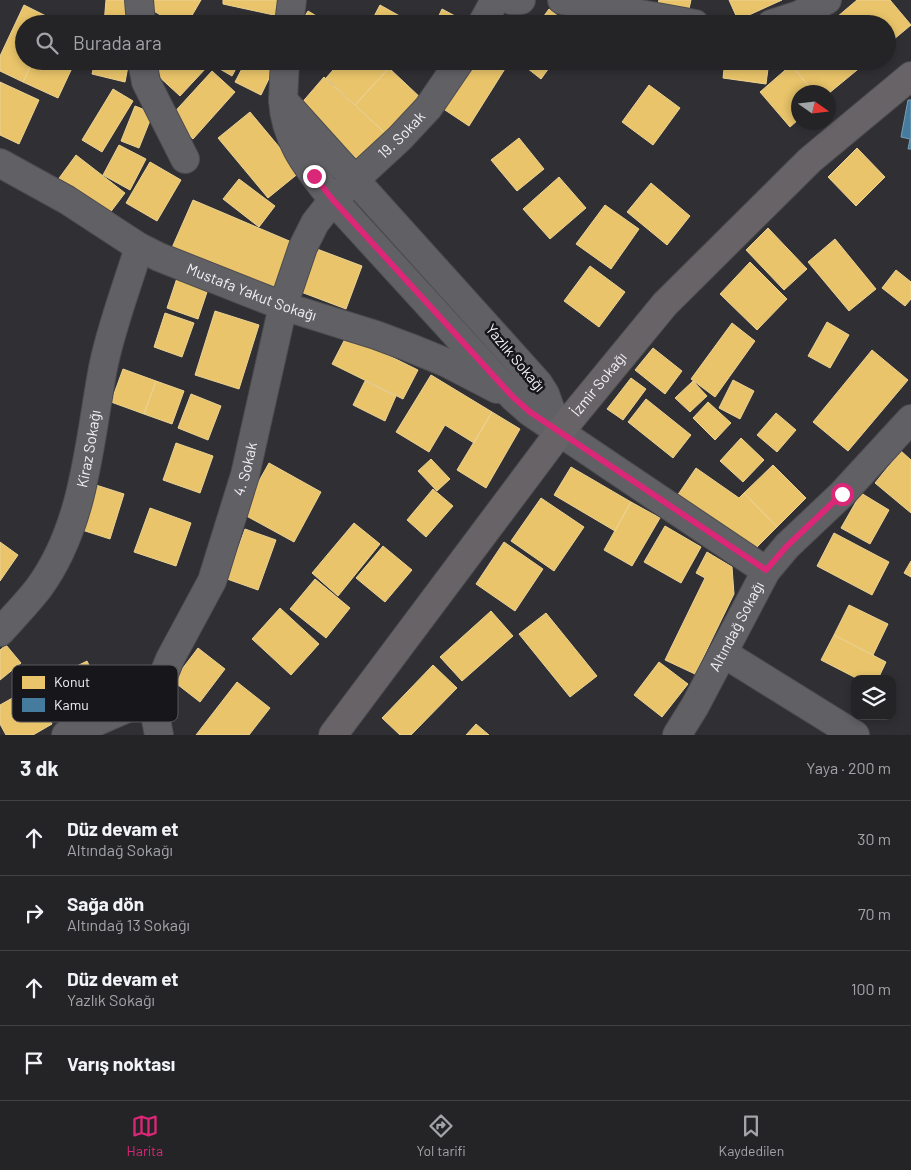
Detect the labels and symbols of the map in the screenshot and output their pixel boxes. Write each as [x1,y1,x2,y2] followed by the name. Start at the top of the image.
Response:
[791,85,836,130] north arrow
[374,107,429,162] street label: 19. Sokak
[303,165,326,188] route end
[184,259,319,324] street label: Mustafa Yakut Sokağı
[482,320,549,395] street label: Yazlık Sokağı
[566,348,630,420] street label: İzmir Sokağı
[72,409,104,489] street label: Kiraz Sokağı
[229,440,260,498] street label: 4. Sokak
[831,483,854,506] route start
[705,578,767,674] street label: Altındağ Sokağı
[12,665,178,722] legend
[54,673,90,690] text: Konut
[54,696,89,713] text: Kamu

